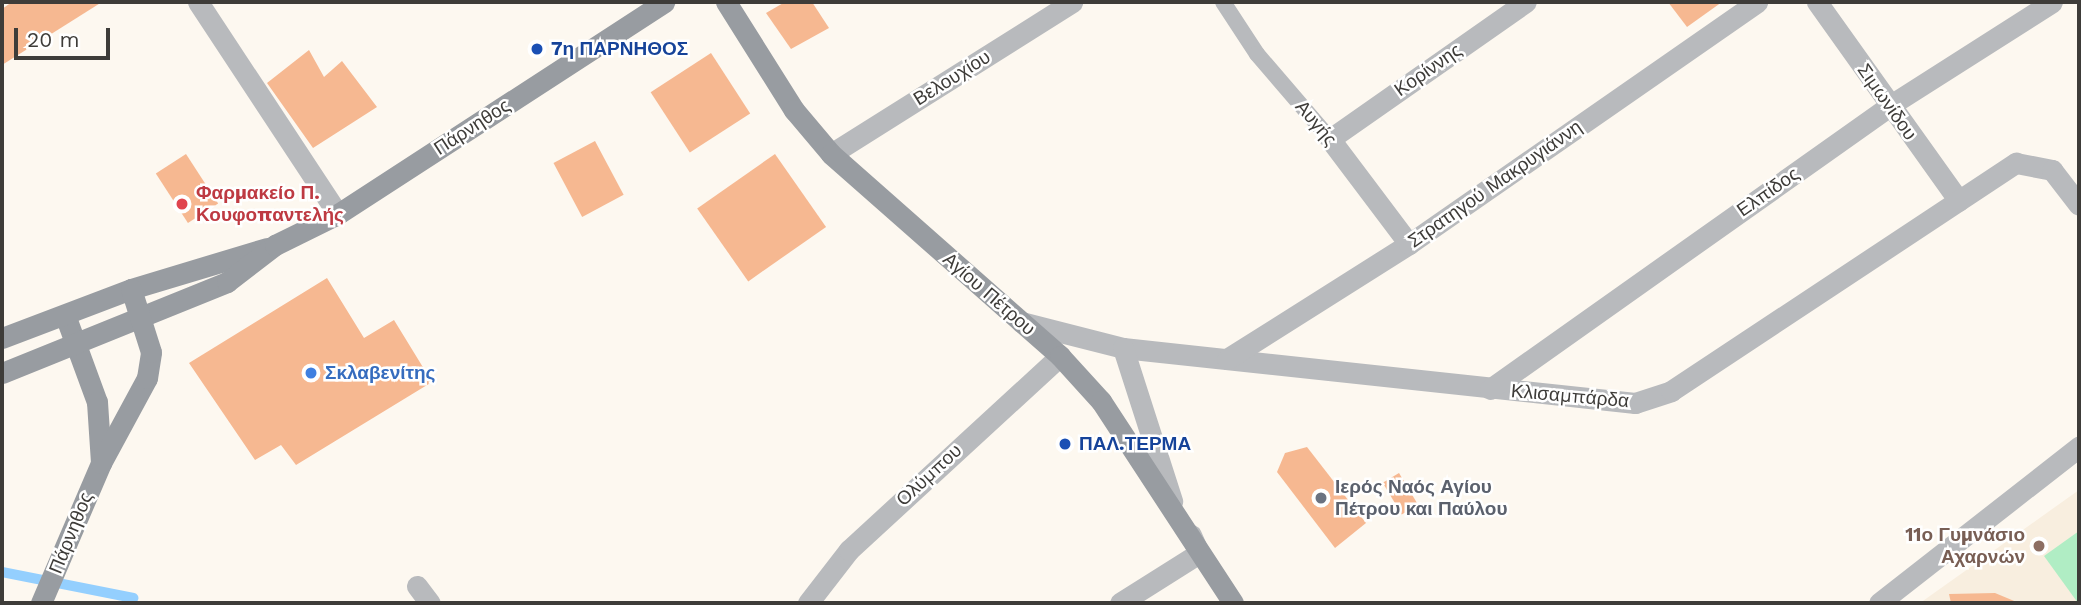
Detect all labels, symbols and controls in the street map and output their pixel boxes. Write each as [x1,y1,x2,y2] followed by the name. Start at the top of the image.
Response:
[18,14,114,58] scale bar
[27,27,79,52] text: 20 m
[551,38,688,60] place label: 7η ΠΑΡΝΗΘΟΣ
[1390,39,1466,101] street label: Κορίννης
[529,41,545,57] marker: 7η ΠΑΡΝΗΘΟΣ
[909,45,995,111] street label: Βελουχίου
[1852,59,1922,145] street label: Σιμωνίδου
[430,94,514,160] street label: Πάρνηθος
[1290,96,1342,150] street label: Αυγής
[1404,115,1586,253] street label: Στρατηγού Μακρυγιάννη
[1733,162,1803,222] street label: Ελπίδος
[196,182,344,226] place label: Φαρμακείο Π. Κουφοπαντελής
[174,196,190,212] marker: Φαρμακείο Π. Κουφοπαντελής
[938,248,1040,340] street label: Αγίου Πέτρου
[325,362,435,384] place label: Σκλαβενίτης
[303,365,319,381] marker: Σκλαβενίτης
[1510,379,1630,413] street label: Κλισαμπάρδα
[1079,433,1191,455] place label: ΠΑΛ.ΤΕΡΜΑ
[1057,436,1073,452] marker: ΠΑΛ.ΤΕΡΜΑ
[892,439,966,511] street label: Ολύμπου
[1335,476,1507,520] place label: Ιερός Ναός Αγίου Πέτρου και Παύλου
[44,489,98,577] street label: Πάρνηθος
[1313,490,1329,506] marker: Ιερός Ναός Αγίου Πέτρου και Παύλου
[1905,524,2025,568] place label: 11ο Γυμνάσιο Αχαρνών
[2031,538,2047,554] marker: 11ο Γυμνάσιο Αχαρνών

